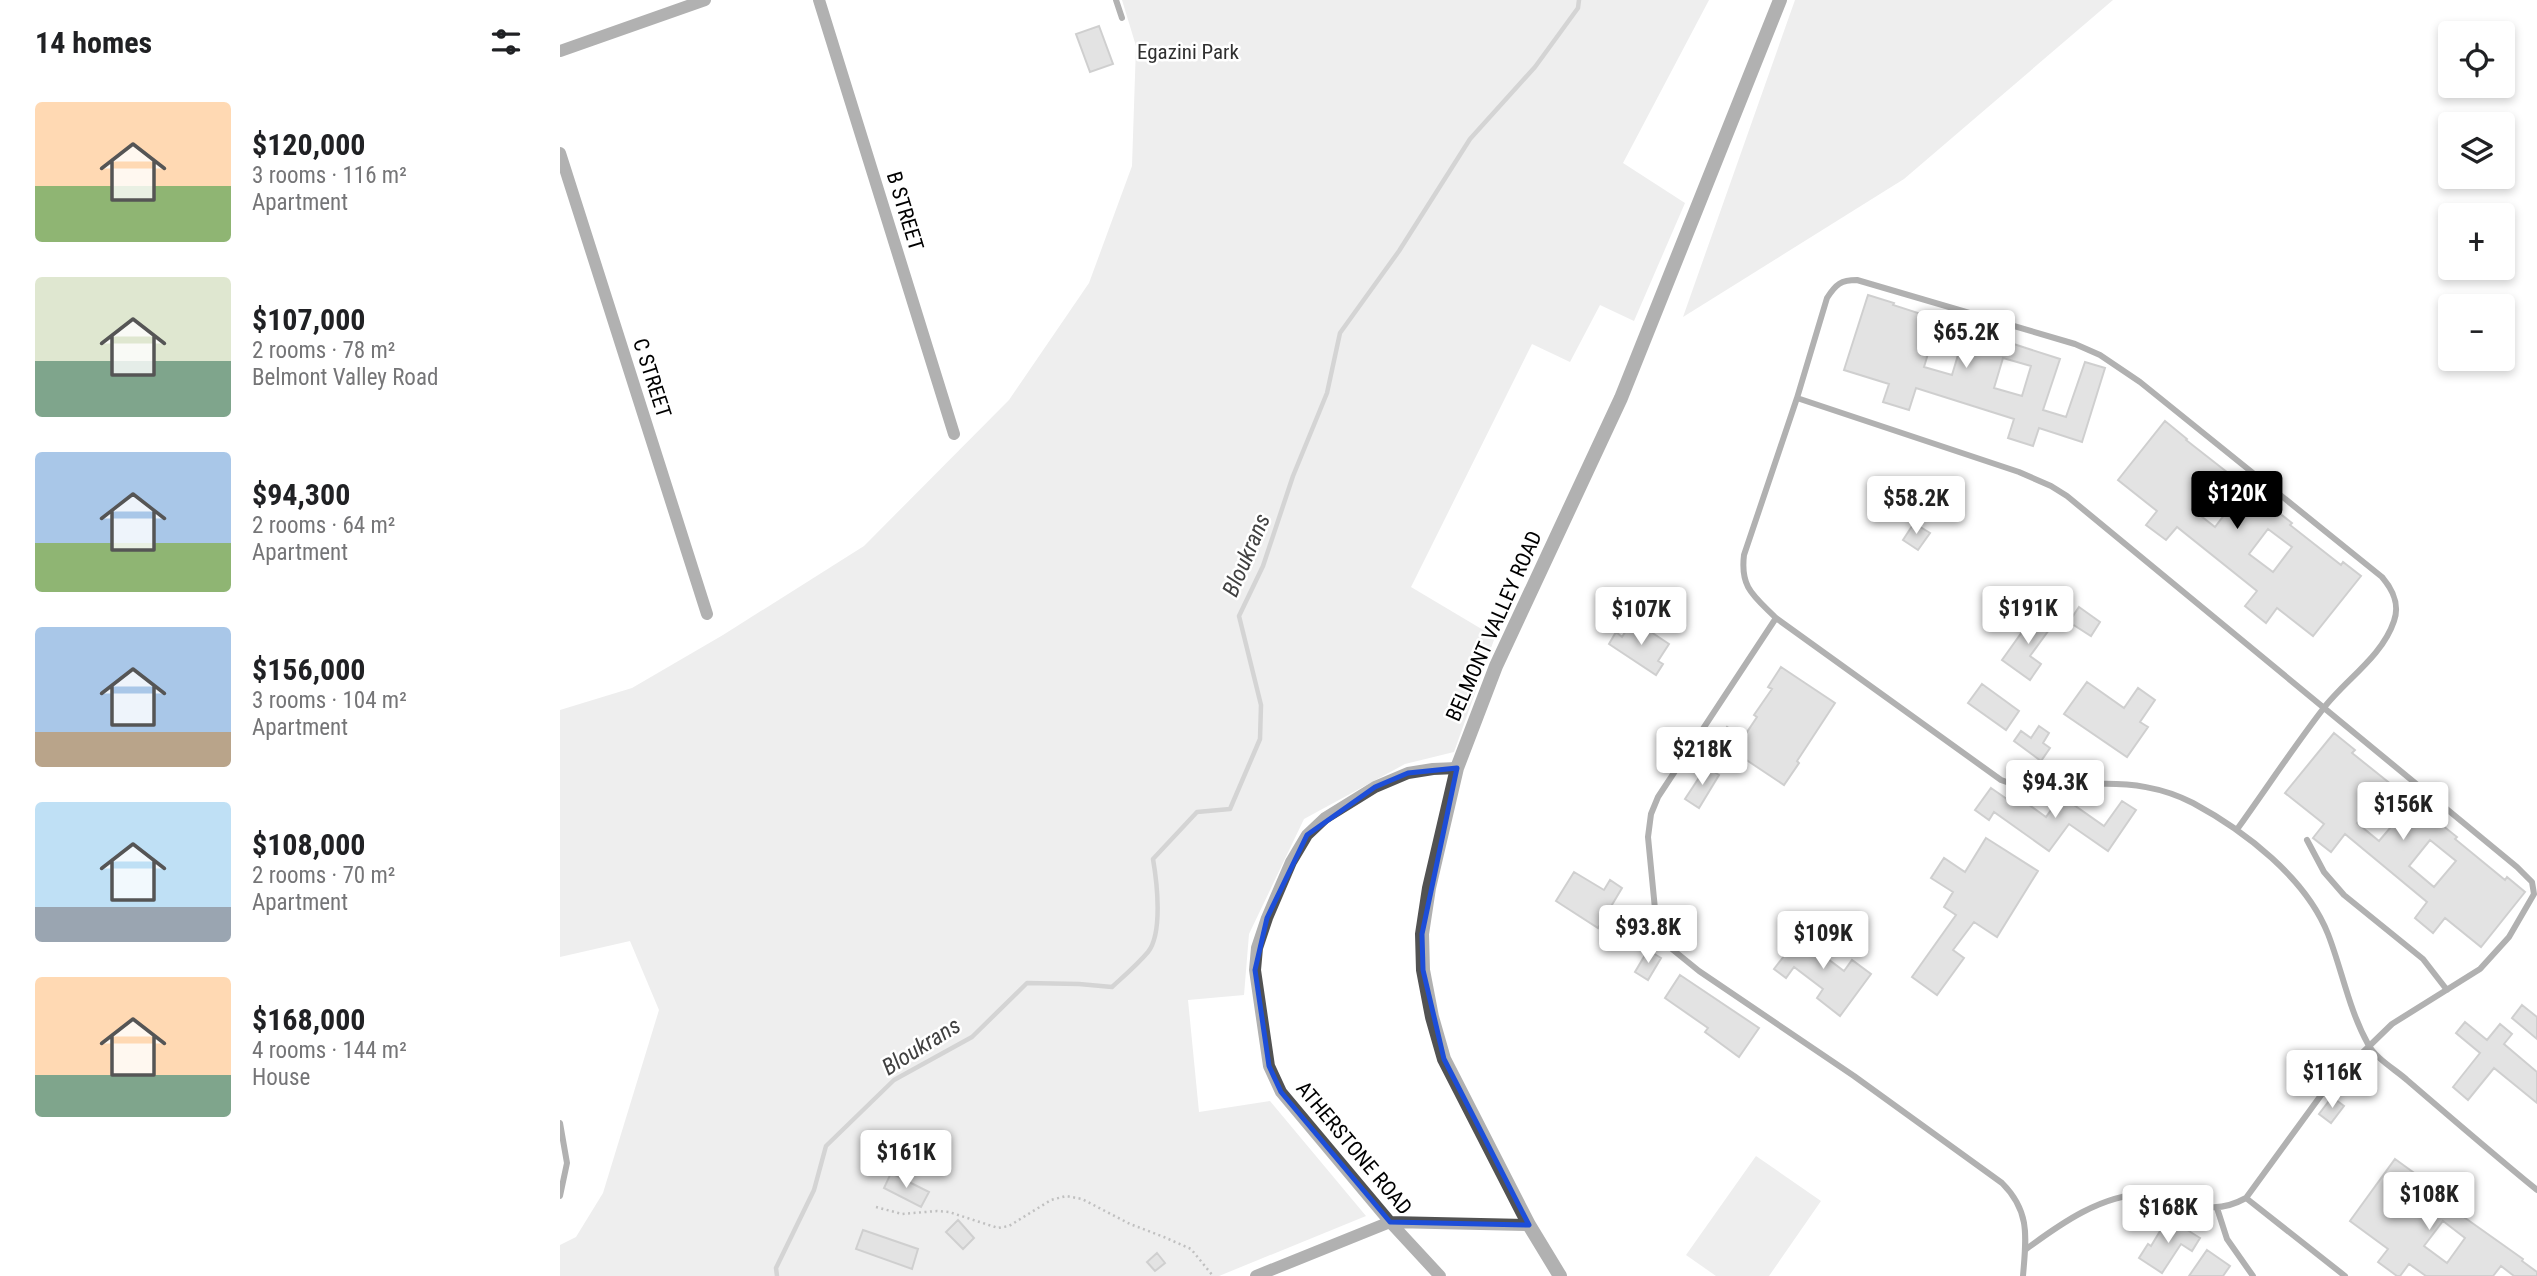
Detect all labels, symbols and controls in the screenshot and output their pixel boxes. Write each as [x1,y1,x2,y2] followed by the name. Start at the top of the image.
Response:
[2438,21,2515,371] map controls
[2438,21,2515,98] button: locate
[487,23,525,61] icon: filters
[35,25,152,60] text: 14 homes
[1137,40,1240,64] park label: Egazini Park
[2438,112,2515,189] button: layers
[252,127,365,162] text: $120,000
[91,130,175,214] icon: home
[252,162,407,189] text: 3 rooms · 116 m²
[882,169,928,253] street label: B STREET
[252,189,348,216] text: Apartment
[2438,203,2515,280] button: +
[2438,294,2515,371] button: −
[252,302,365,337] text: $107,000
[91,305,175,389] icon: home
[1909,310,2023,370] pin: $65.2K
[1933,319,1999,346] text: $65.2K
[628,335,676,421] street label: C STREET
[252,337,395,364] text: 2 rooms · 78 m²
[252,364,438,391] text: Belmont Valley Road
[2188,472,2286,531] pin: $120K
[1859,476,1973,536] pin: $58.2K
[252,477,350,512] text: $94,300
[91,480,175,564] icon: home
[2207,480,2267,507] text: $120K
[1883,485,1949,512] text: $58.2K
[1217,510,1276,601] water label: Bloukrans
[252,512,395,539] text: 2 rooms · 64 m²
[1441,527,1547,725] street label: BELMONT VALLEY ROAD
[252,539,348,566] text: Apartment
[1979,586,2077,646] pin: $191K
[1592,588,1690,647] pin: $107K
[1998,595,2058,622] text: $191K
[1611,596,1671,623] text: $107K
[252,652,365,687] text: $156,000
[91,655,175,739] icon: home
[252,687,407,714] text: 3 rooms · 104 m²
[252,714,348,741] text: Apartment
[1653,728,1751,787] pin: $218K
[1672,736,1732,763] text: $218K
[1998,760,2112,820] pin: $94.3K
[2022,769,2088,796] text: $94.3K
[2354,782,2452,842] pin: $156K
[2373,791,2433,818] text: $156K
[252,827,365,862] text: $108,000
[91,830,175,914] icon: home
[252,862,395,889] text: 2 rooms · 70 m²
[252,889,348,916] text: Apartment
[1591,906,1705,965] pin: $93.8K
[1774,912,1872,971] pin: $109K
[1615,914,1681,941] text: $93.8K
[1793,920,1853,947] text: $109K
[252,1002,365,1037] text: $168,000
[91,1005,175,1089] icon: home
[877,1012,965,1081] water label: Bloukrans
[252,1037,407,1064] text: 4 rooms · 144 m²
[2283,1050,2381,1110] pin: $116K
[2302,1059,2362,1086] text: $116K
[252,1064,310,1091] text: House
[1291,1077,1417,1219] street label: ATHERSTONE ROAD
[857,1130,955,1190] pin: $161K
[876,1139,936,1166] text: $161K
[2380,1172,2478,1232] pin: $108K
[2399,1181,2459,1208] text: $108K
[2119,1186,2217,1245] pin: $168K
[2138,1194,2198,1221] text: $168K

